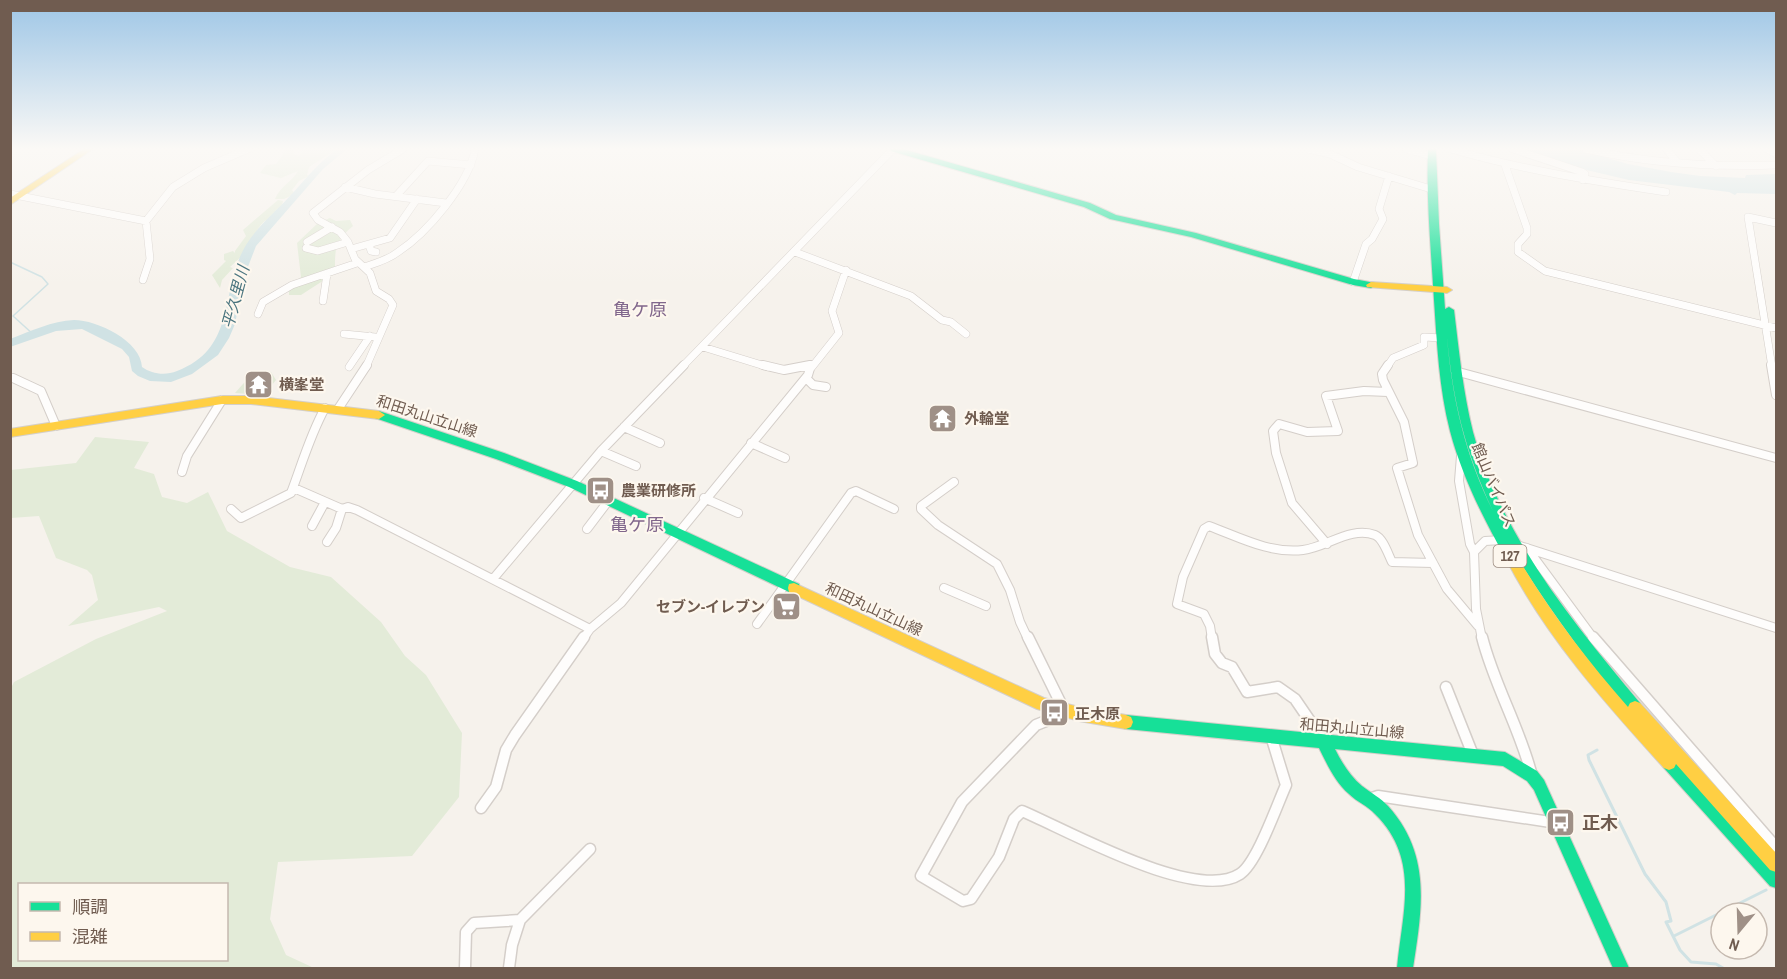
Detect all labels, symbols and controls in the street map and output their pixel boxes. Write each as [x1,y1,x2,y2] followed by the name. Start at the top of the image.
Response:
[216,261,254,331] water label: 平久里川
[613,297,667,322] district label: 亀ケ原
[242,368,274,400] temple icon: 横峯堂
[279,374,324,395] place label: 横峯堂
[374,390,480,442] street label: 和田丸山立山線
[927,402,959,434] temple icon: 外輪堂
[964,408,1009,429] place label: 外輪堂
[1467,440,1521,530] street label: 館山バイパス
[584,474,616,506] bus stop icon: 農業研修所
[621,480,696,501] place label: 農業研修所
[610,512,664,537] district label: 亀ケ原
[1494,545,1526,567] road number: 127
[822,577,926,641] street label: 和田丸山立山線
[770,590,802,622] supermarket icon: セブン-イレブン
[656,596,765,617] place label: セブン-イレブン
[1038,697,1070,729] bus stop icon: 正木原
[1075,703,1120,724] place label: 正木原
[1299,713,1405,743] street label: 和田丸山立山線
[1545,806,1577,838] bus stop icon: 正木
[1582,810,1618,835] place label: 正木
[18,883,228,961] legend
[72,894,108,919] text: 順調
[1709,901,1769,961] north arrow
[72,924,108,949] text: 混雑
[1726,933,1742,957] text: N

